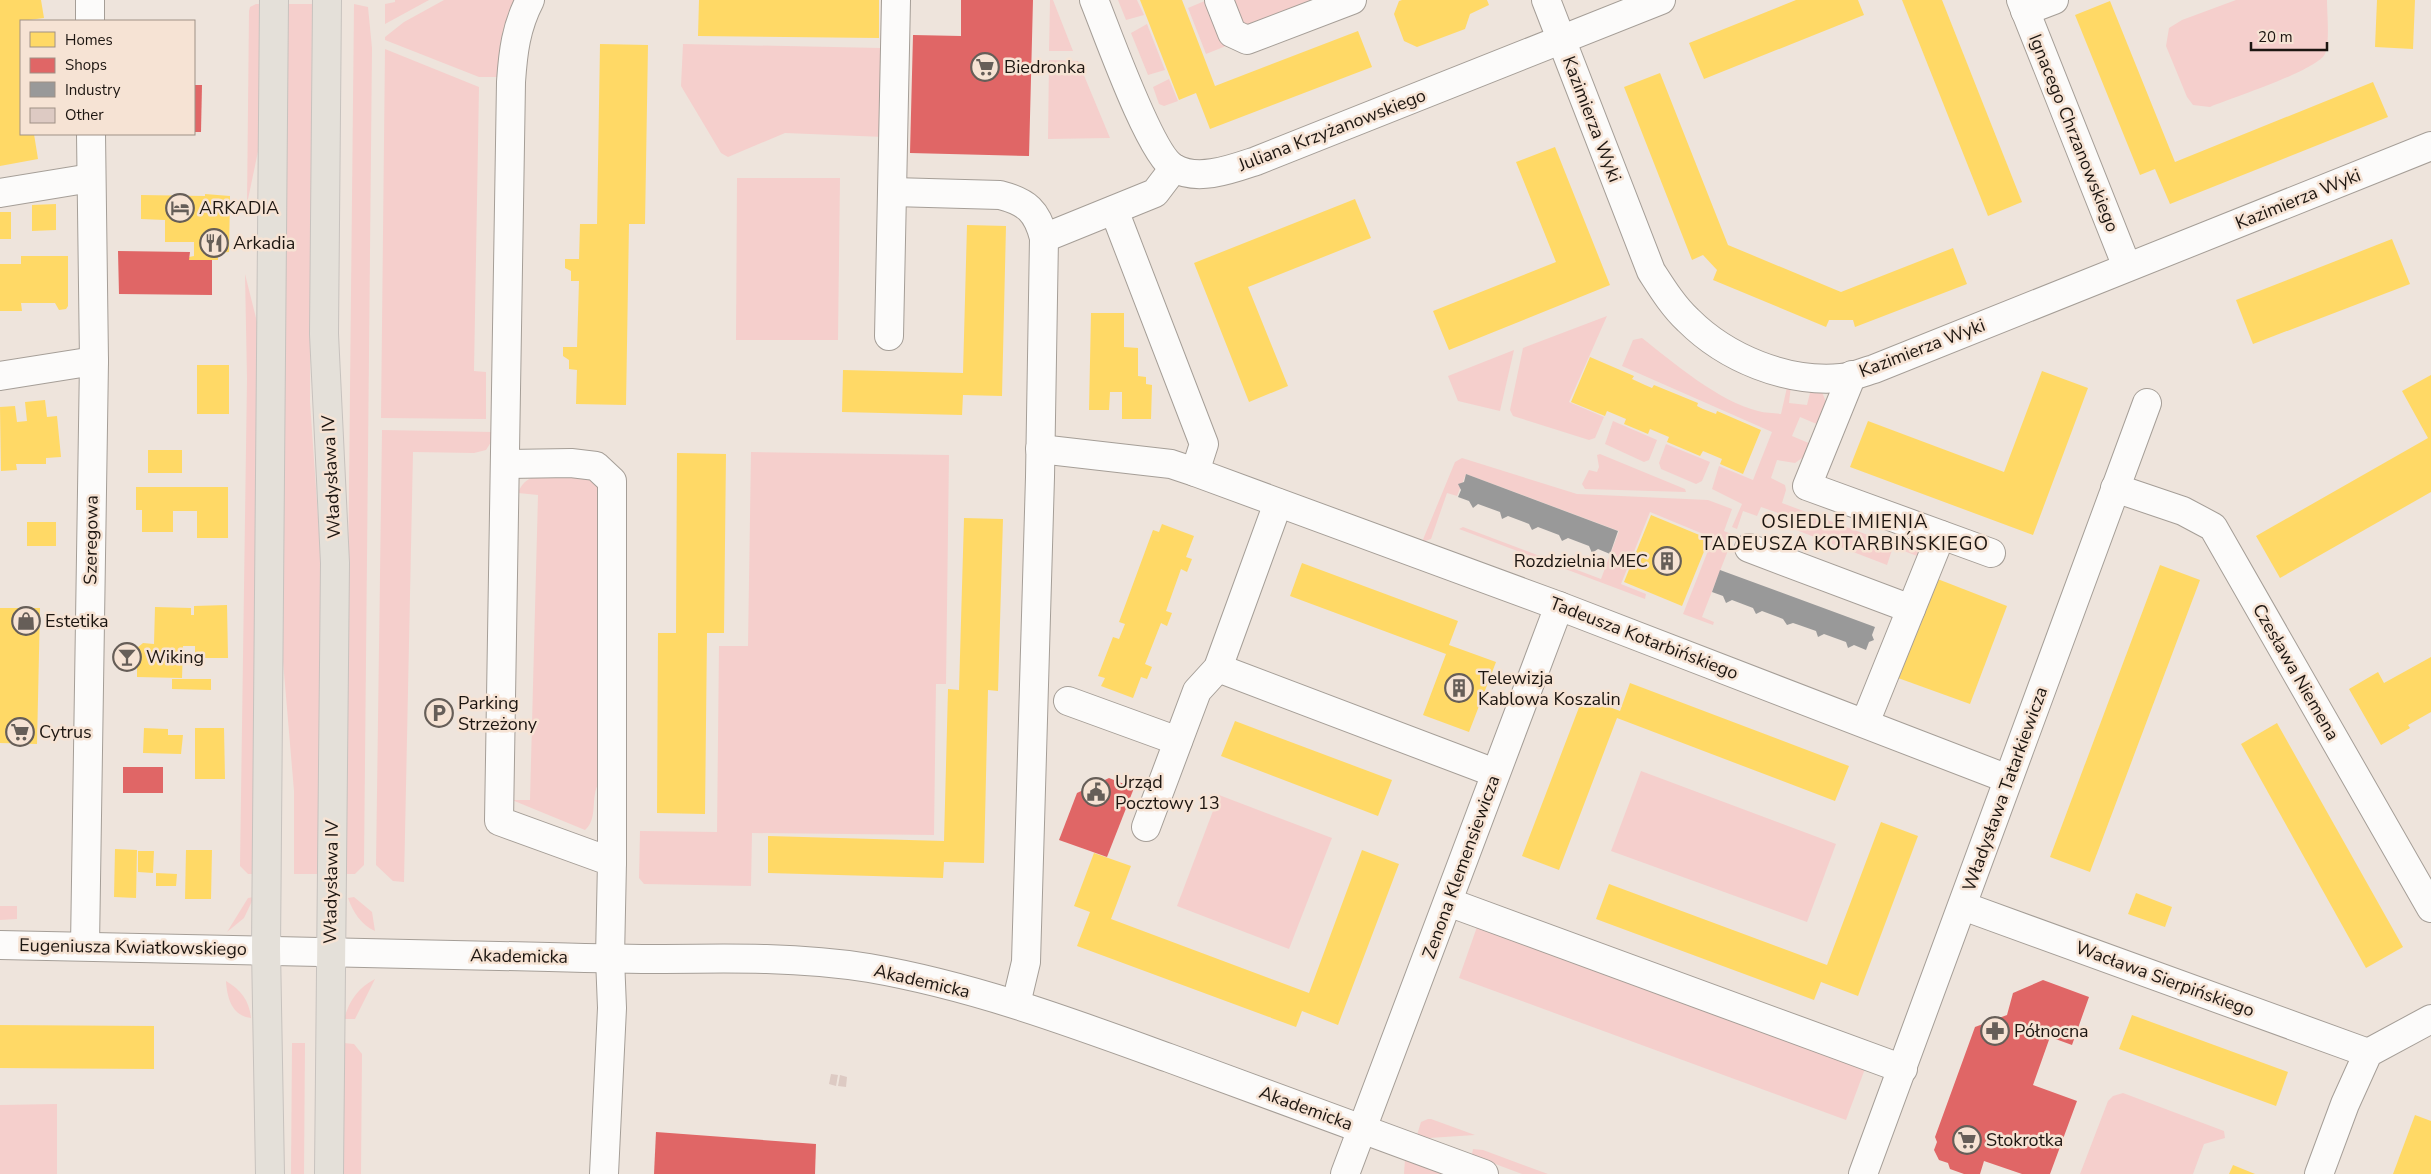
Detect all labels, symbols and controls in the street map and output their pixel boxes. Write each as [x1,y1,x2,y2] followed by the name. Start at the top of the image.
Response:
[20,20,195,135] legend
[2251,20,2327,52] scale bar
[2258,27,2293,47] text: 20 m
[65,30,113,50] text: Homes
[2023,30,2125,236] street label: Ignacego Chrzanowskiego
[970,52,1000,82] supermarket icon: Biedronka
[1557,53,1627,185] street label: Kazimierza Wyki
[65,55,107,75] text: Shops
[1004,55,1085,79] place label: Biedronka
[65,80,121,100] text: Industry
[1234,83,1429,177] street label: Juliana Krzyżanowskiego
[65,105,104,125] text: Other
[2232,163,2364,235] street label: Kazimierza Wyki
[165,193,195,223] hotel icon: ARKADIA
[199,196,279,220] place label: ARKADIA
[199,228,229,258] restaurant icon: Arkadia
[233,231,295,255] place label: Arkadia
[1856,313,1988,383] street label: Kazimierza Wyki
[316,414,346,539] street label: Władysława IV
[78,495,104,585] street label: Szeregowa
[1701,509,1989,557] district label: OSIEDLE IMIENIA TADEUSZA KOTARBIŃSKIEGO
[1652,546,1682,576] building icon: Rozdzielnia MEC
[1514,549,1648,573] place label: Rozdzielnia MEC
[1546,591,1742,685] street label: Tadeusza Kotarbińskiego
[2247,599,2345,745] street label: Czesława Niemena
[11,606,41,636] shop icon: Estetika
[45,609,109,633] place label: Estetika
[112,642,142,672] bar icon: Wiking
[146,645,204,669] place label: Wiking
[1478,666,1621,711] place label: Telewizja Kablowa Koszalin
[1444,673,1474,703] building icon: Telewizja Kablowa Koszalin
[1957,683,2053,895] street label: Władysława Tatarkiewicza
[458,691,538,736] place label: Parking Strzeżony
[424,698,454,728] parking icon: Parking Strzeżony
[5,717,35,747] supermarket icon: Cytrus
[39,720,92,744] place label: Cytrus
[1115,770,1220,815] place label: Urząd Pocztowy 13
[1417,772,1505,962] street label: Zenona Klemensiewicza
[1081,777,1111,807] public building icon: Urząd Pocztowy 13
[318,819,344,944] street label: Władysława IV
[19,933,247,961] street label: Eugeniusza Kwiatkowskiego
[2072,935,2258,1023] street label: Wacława Sierpińskiego
[470,943,568,969] street label: Akademicka
[872,958,972,1004] street label: Akademicka
[1980,1016,2010,1046] pharmacy icon: Północna
[2014,1019,2089,1043] place label: Północna
[1256,1080,1356,1136] street label: Akademicka
[1952,1125,1982,1155] supermarket icon: Stokrotka
[1986,1128,2063,1152] place label: Stokrotka

